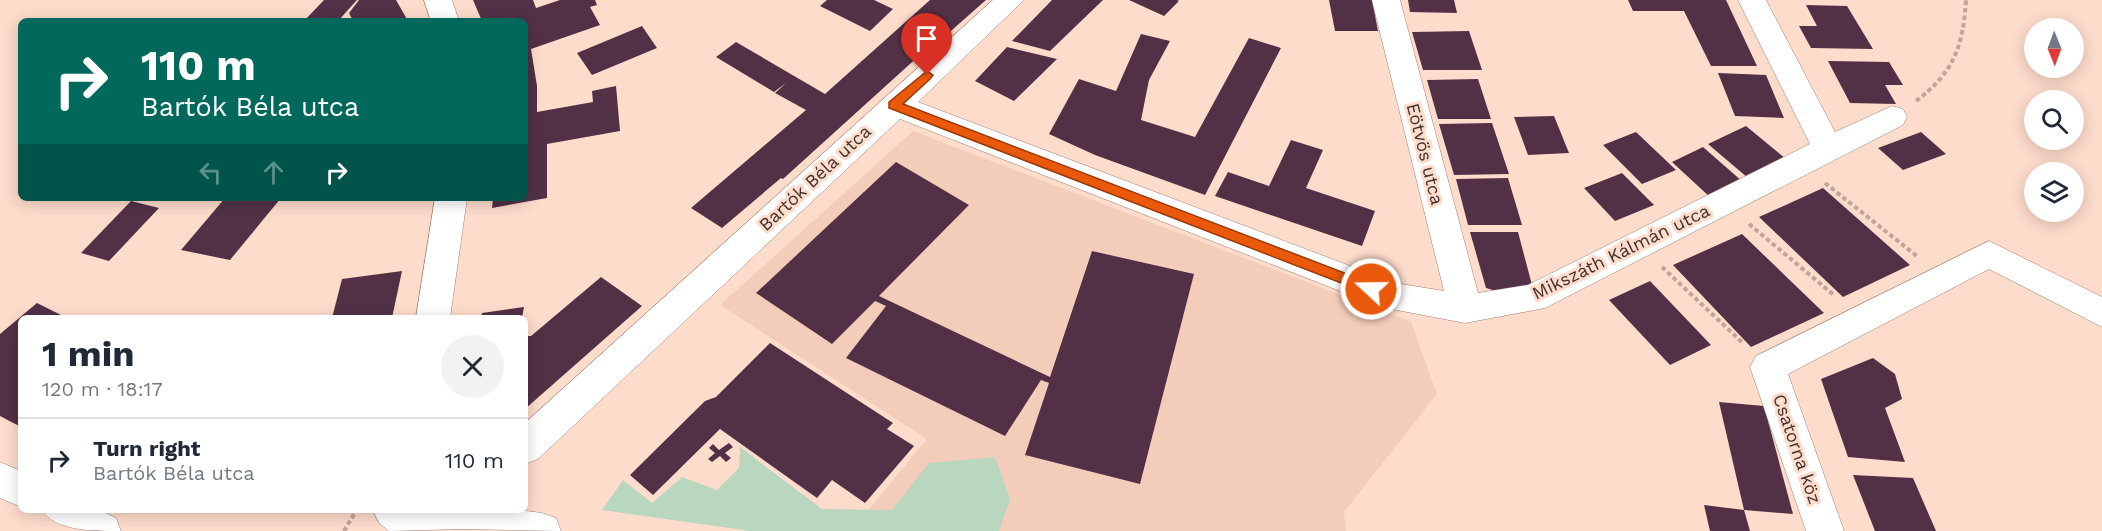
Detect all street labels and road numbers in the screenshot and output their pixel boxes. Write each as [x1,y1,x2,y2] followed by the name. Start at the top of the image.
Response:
[1403,101,1448,207] street label: Eötvös utca
[754,120,875,235] street label: Bartók Béla utca
[1529,199,1713,304] street label: Mikszáth Kálmán utca
[1769,391,1826,506] street label: Csatorna köz

